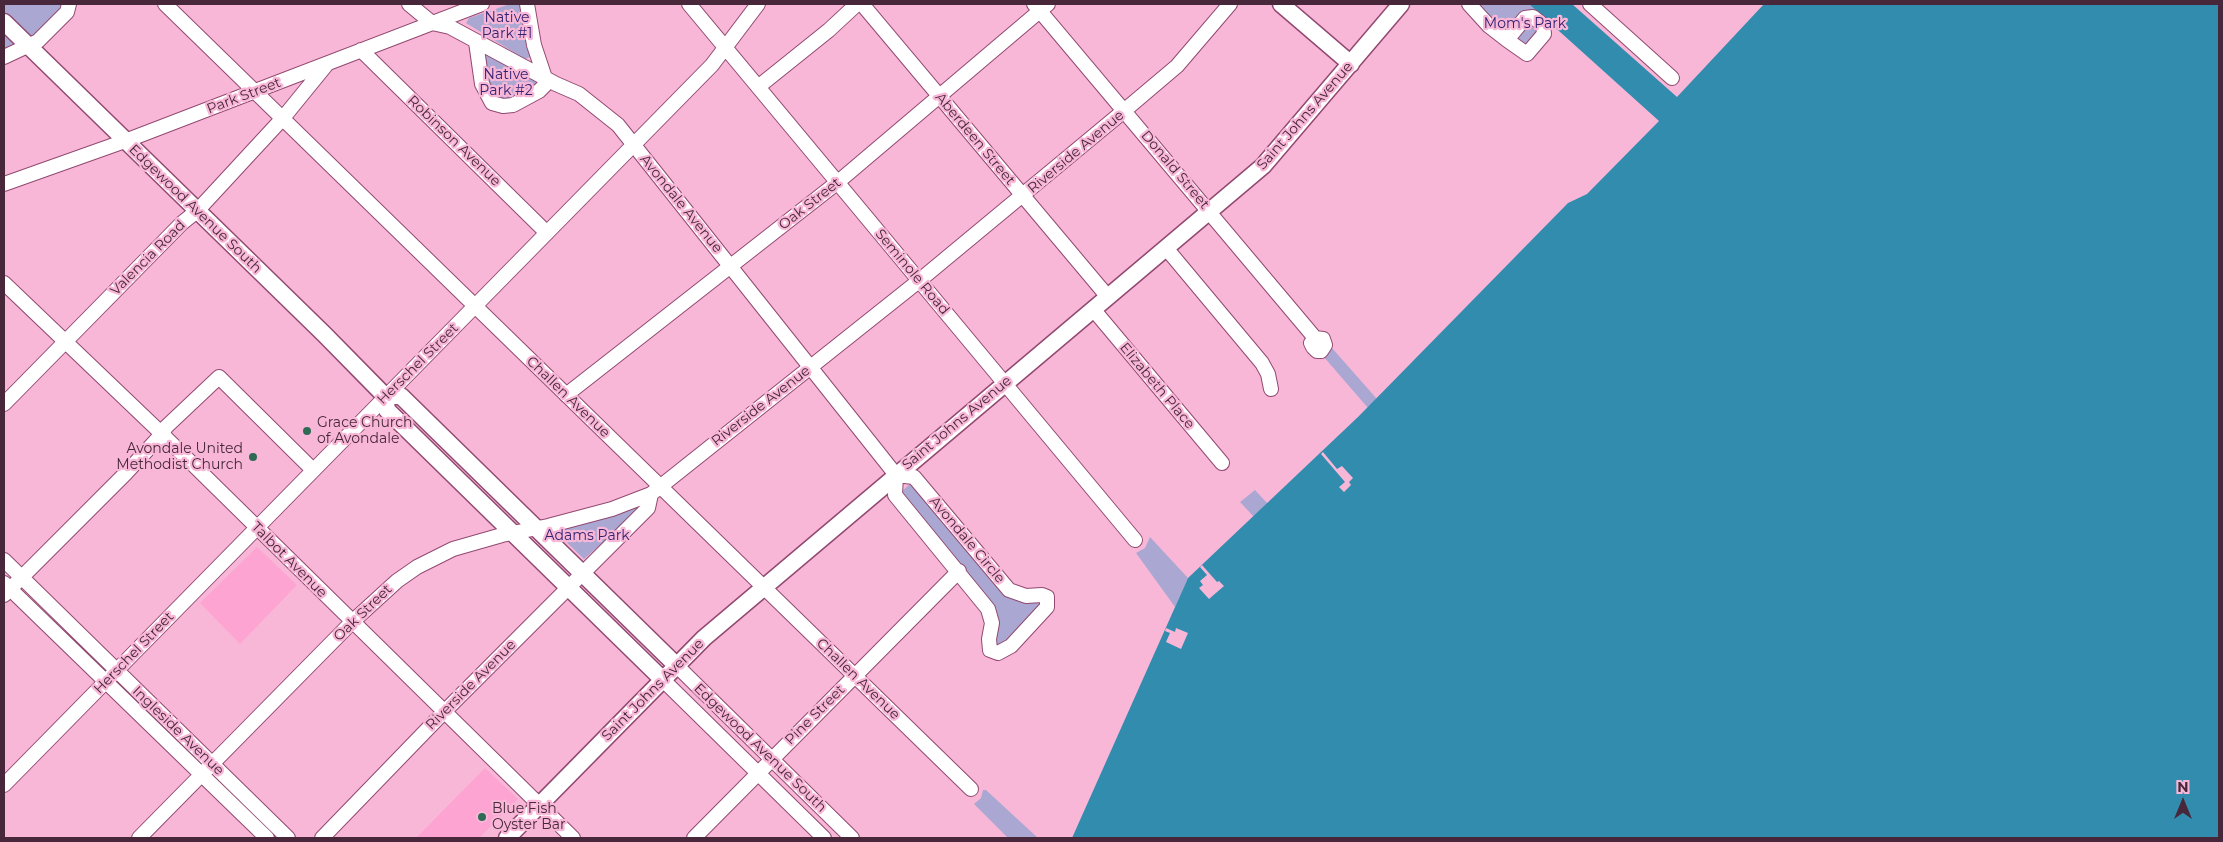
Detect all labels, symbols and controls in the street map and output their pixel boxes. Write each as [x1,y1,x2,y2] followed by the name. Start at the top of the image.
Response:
[482,10,532,42] park label: Native Park #1
[1484,16,1566,32] park label: Mom's Park
[1254,59,1356,173] street label: Saint Johns Avenue
[479,67,533,100] park label: Native Park #2
[205,74,283,118] street label: Park Street
[932,89,1018,189] street label: Aberdeen Street
[404,92,504,190] street label: Robinson Avenue
[1025,107,1127,197] street label: Riverside Avenue
[1137,127,1213,213] street label: Donald Street
[125,141,265,277] street label: Edgewood Avenue South
[636,151,726,257] street label: Avondale Avenue
[776,174,844,234] street label: Oak Street
[107,217,189,299] street label: Valencia Road
[871,226,953,318] street label: Seminole Road
[374,320,462,408] street label: Herschel Street
[1116,339,1198,433] street label: Elizabeth Place
[523,353,613,441] street label: Challen Avenue
[708,362,814,450] street label: Riverside Avenue
[899,372,1015,474] street label: Saint Johns Avenue
[317,415,412,448] place label: Grace Church of Avondale
[301,425,313,437] marker: Grace Church of Avondale
[116,441,243,474] place label: Avondale United Methodist Church
[247,451,259,463] marker: Avondale United Methodist Church
[926,493,1008,587] street label: Avondale Circle
[248,519,330,601] street label: Talbot Avenue
[544,528,630,544] park label: Adams Park
[330,581,396,645] street label: Oak Street
[91,608,177,698] street label: Herschel Street
[598,635,708,745] street label: Saint Johns Avenue
[813,635,903,723] street label: Challen Avenue
[423,637,519,733] street label: Riverside Avenue
[690,680,830,816] street label: Edgewood Avenue South
[782,682,848,748] street label: Pine Street
[129,683,227,779] street label: Ingleside Avenue
[2158,777,2208,827] north arrow
[2177,778,2189,796] text: N
[492,801,566,834] place label: Blue Fish Oyster Bar
[476,811,488,823] marker: Blue Fish Oyster Bar

